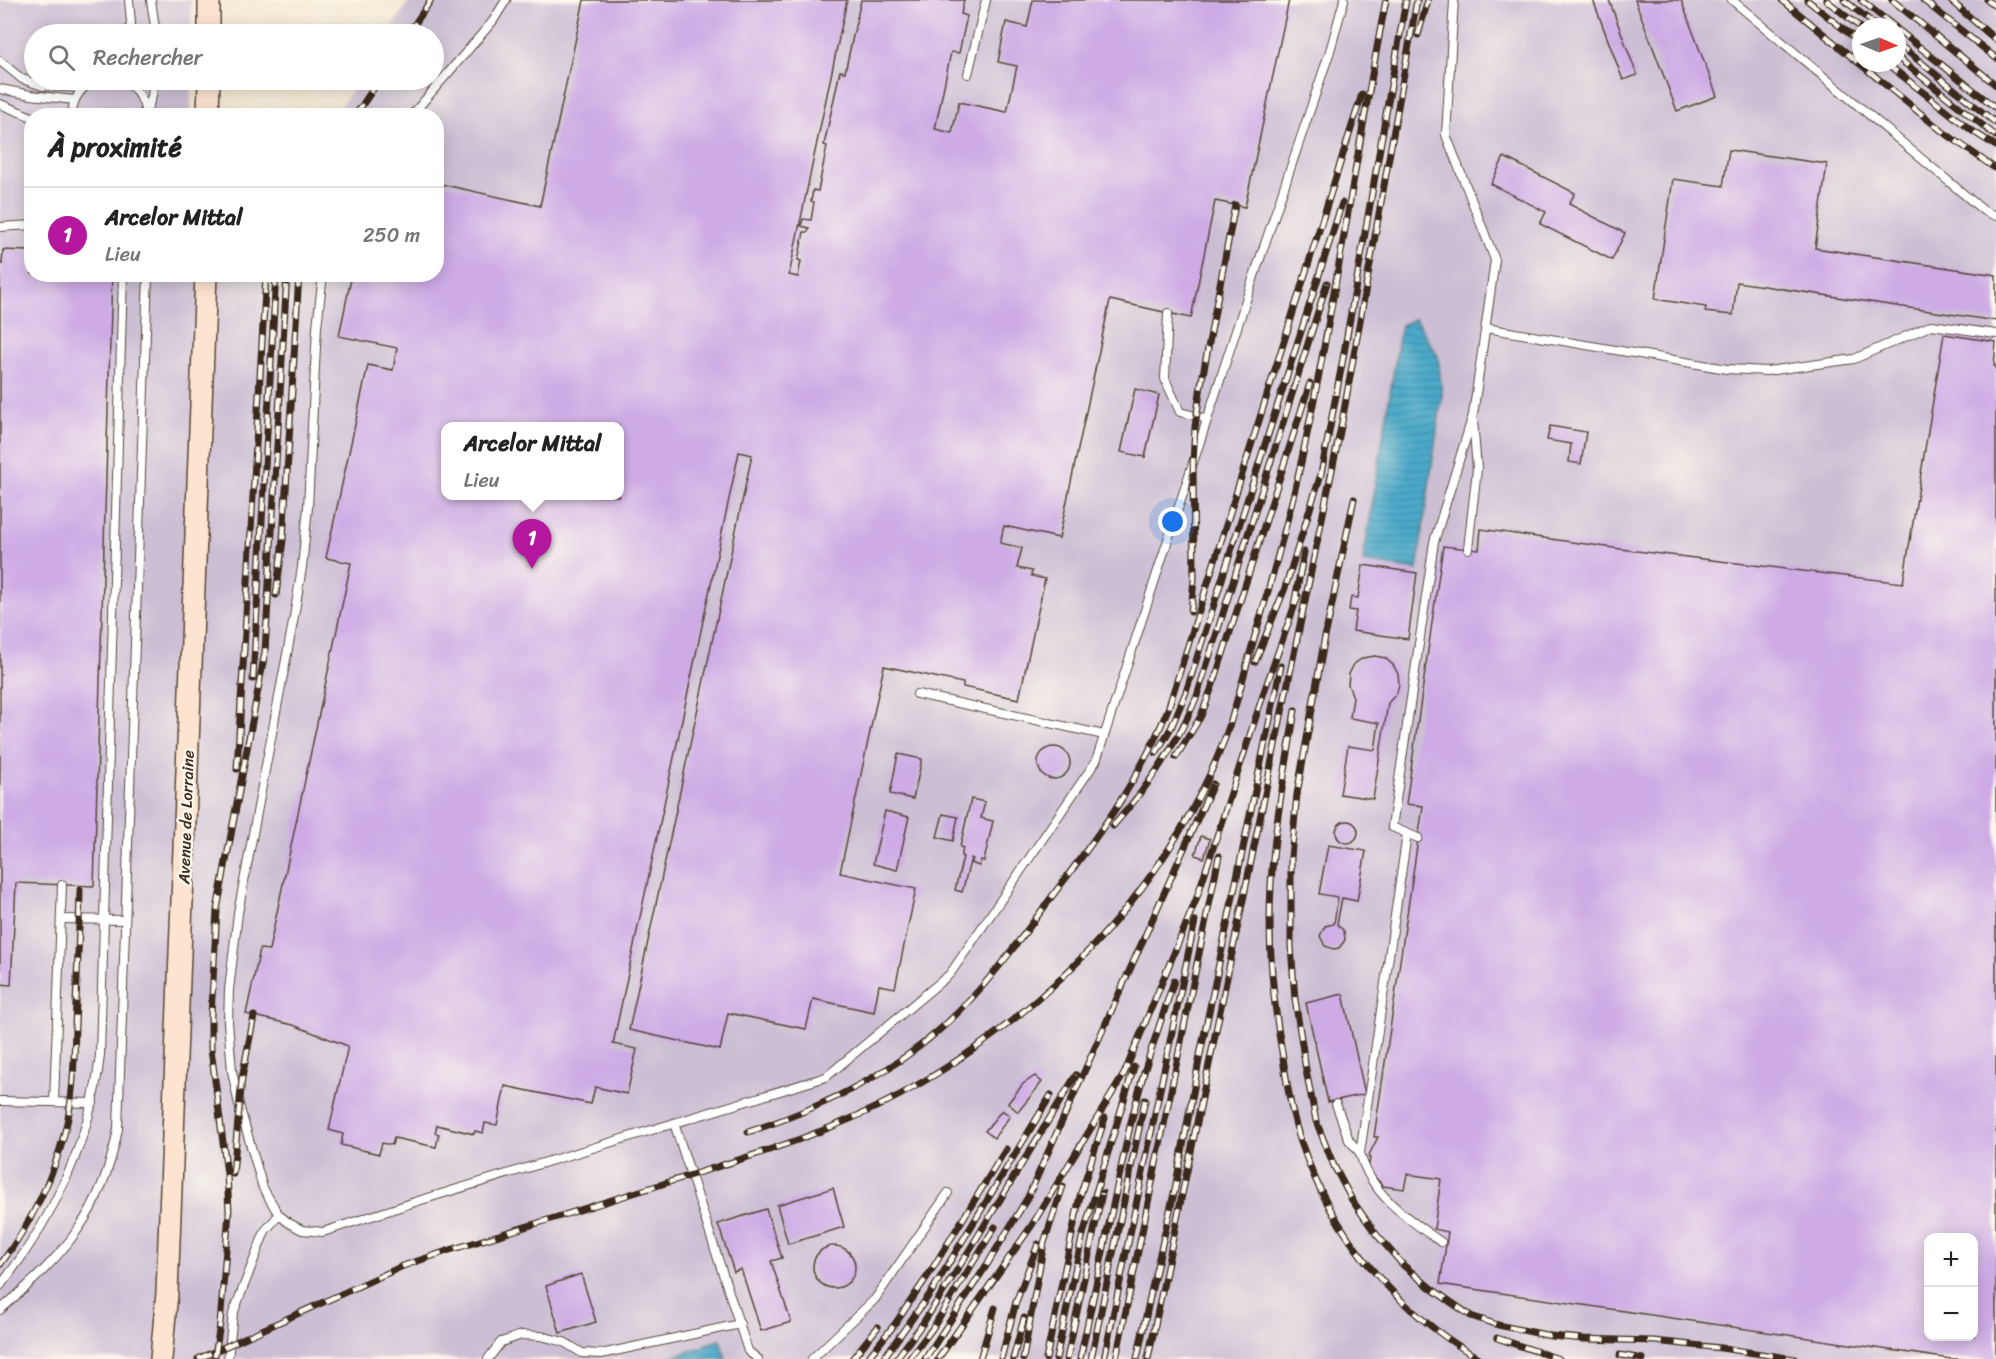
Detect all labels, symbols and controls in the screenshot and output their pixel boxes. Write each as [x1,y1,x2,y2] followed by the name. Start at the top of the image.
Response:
[1852,18,1906,72] north arrow
[24,24,444,90] search box
[93,38,203,77] text: Rechercher
[45,41,78,74] icon: search
[48,124,182,170] text: À proximité
[105,198,242,237] text: Arcelor Mittal
[63,218,72,253] text: 1
[363,218,420,253] text: 250 m
[105,237,141,272] text: Lieu
[441,422,624,500] popup
[464,424,601,463] text: Arcelor Mittal
[464,463,500,498] text: Lieu
[1158,507,1187,536] your location
[512,520,552,569] pin: 1
[169,750,203,885] street label: Avenue de Lorraine
[1924,1233,1978,1341] map controls
[1924,1233,1978,1287] button: +
[1924,1287,1978,1341] button: −

